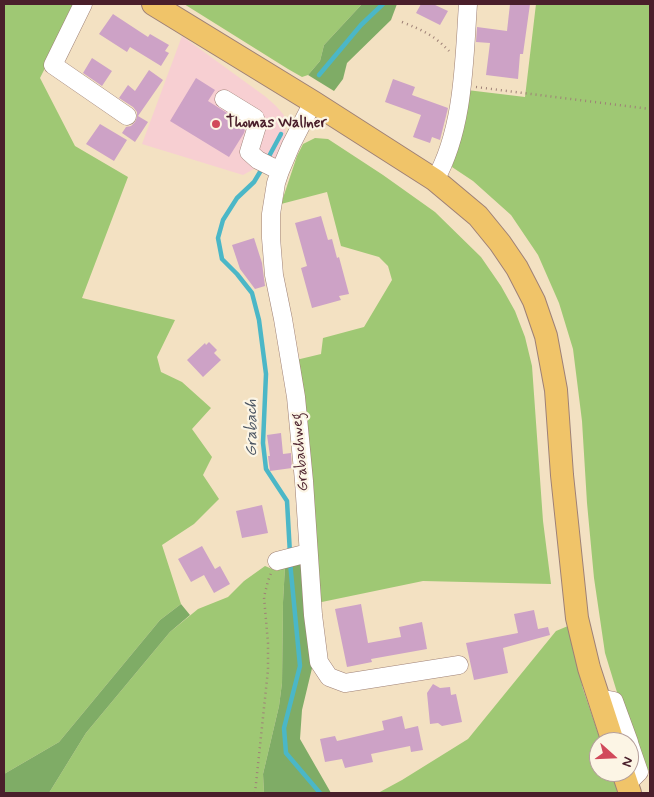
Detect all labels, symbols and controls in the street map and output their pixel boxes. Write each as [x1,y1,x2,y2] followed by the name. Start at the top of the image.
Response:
[226,115,327,133] place label: Thomas Wallner
[210,118,222,130] marker: Thomas Wallner
[243,399,263,457] water label: Grabach
[289,412,313,492] street label: Grabachweg
[589,732,639,782] north arrow
[617,754,637,769] text: N

